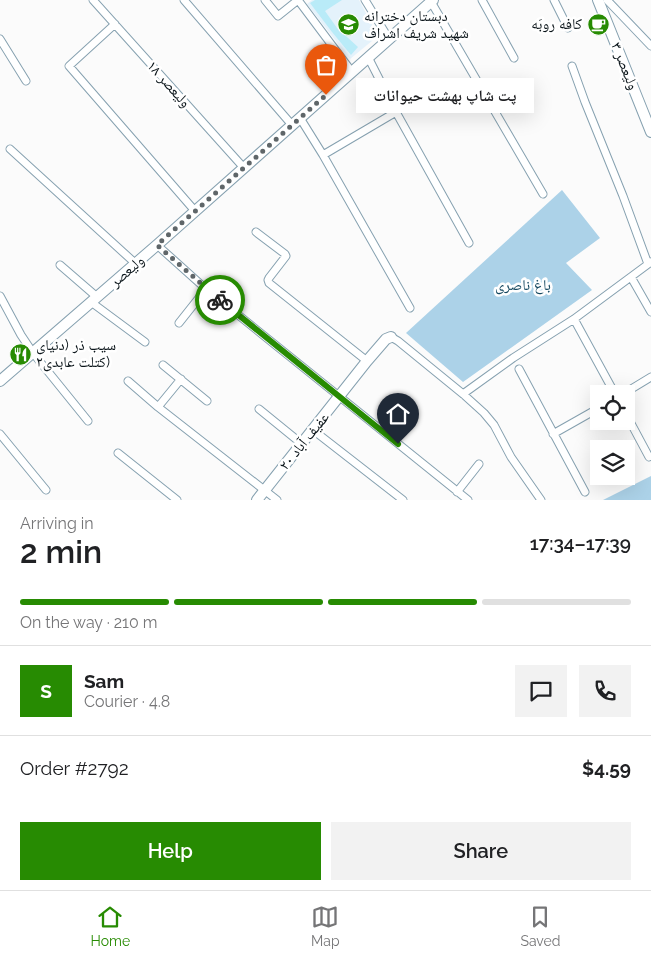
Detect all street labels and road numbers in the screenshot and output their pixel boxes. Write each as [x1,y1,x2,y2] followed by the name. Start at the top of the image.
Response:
[607,39,643,93] street label: ۳ ولیعصر
[143,57,195,111] street label: ۱۸ ولیعصر
[105,251,148,291] street label: ولیعصر
[275,408,333,474] street label: عفیف آباد ۲۰

